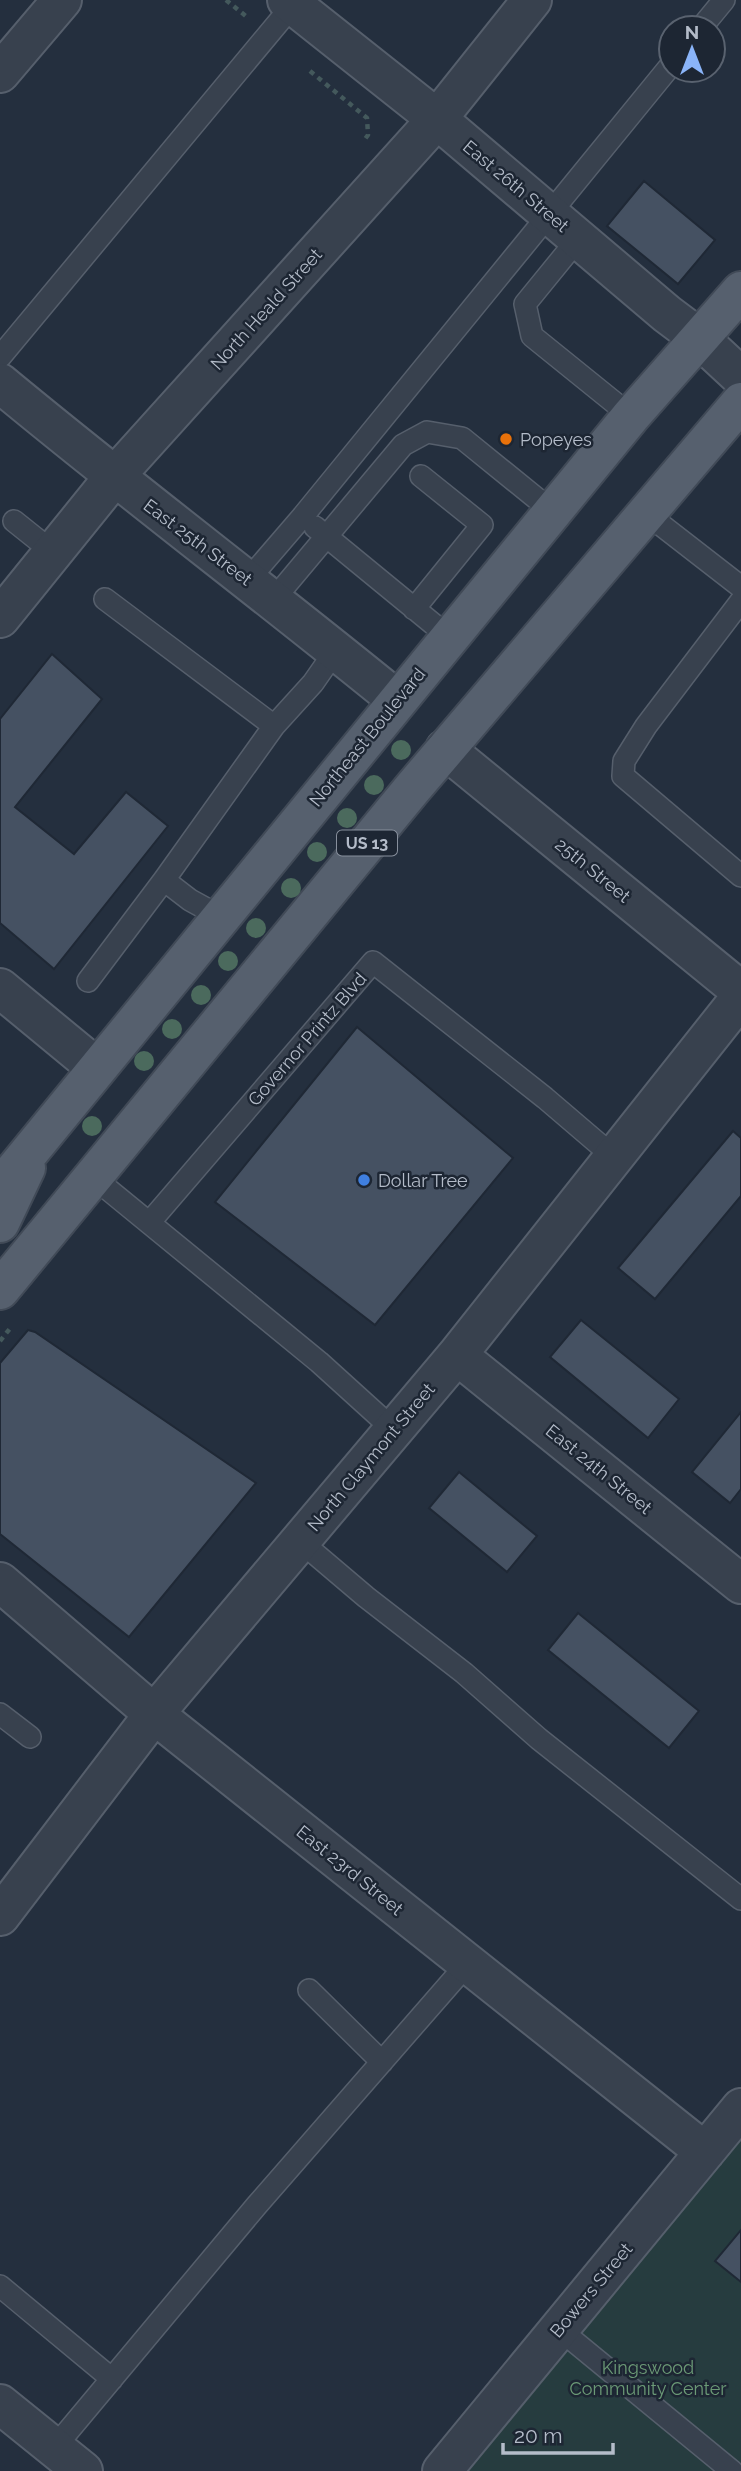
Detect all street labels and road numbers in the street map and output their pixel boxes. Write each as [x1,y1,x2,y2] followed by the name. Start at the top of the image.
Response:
[459,136,573,236] street label: East 26th Street
[206,244,326,374] street label: North Heald Street
[140,494,256,590] street label: East 25th Street
[305,664,429,810] street label: Northeast Boulevard
[337,830,397,856] road number: US 13
[551,833,635,907] street label: 25th Street
[243,968,371,1110] street label: Governor Printz Blvd
[303,1379,439,1535] street label: North Claymont Street
[542,1420,656,1518] street label: East 24th Street
[293,1821,407,1919] street label: East 23rd Street
[545,2239,637,2341] street label: Bowers Street

